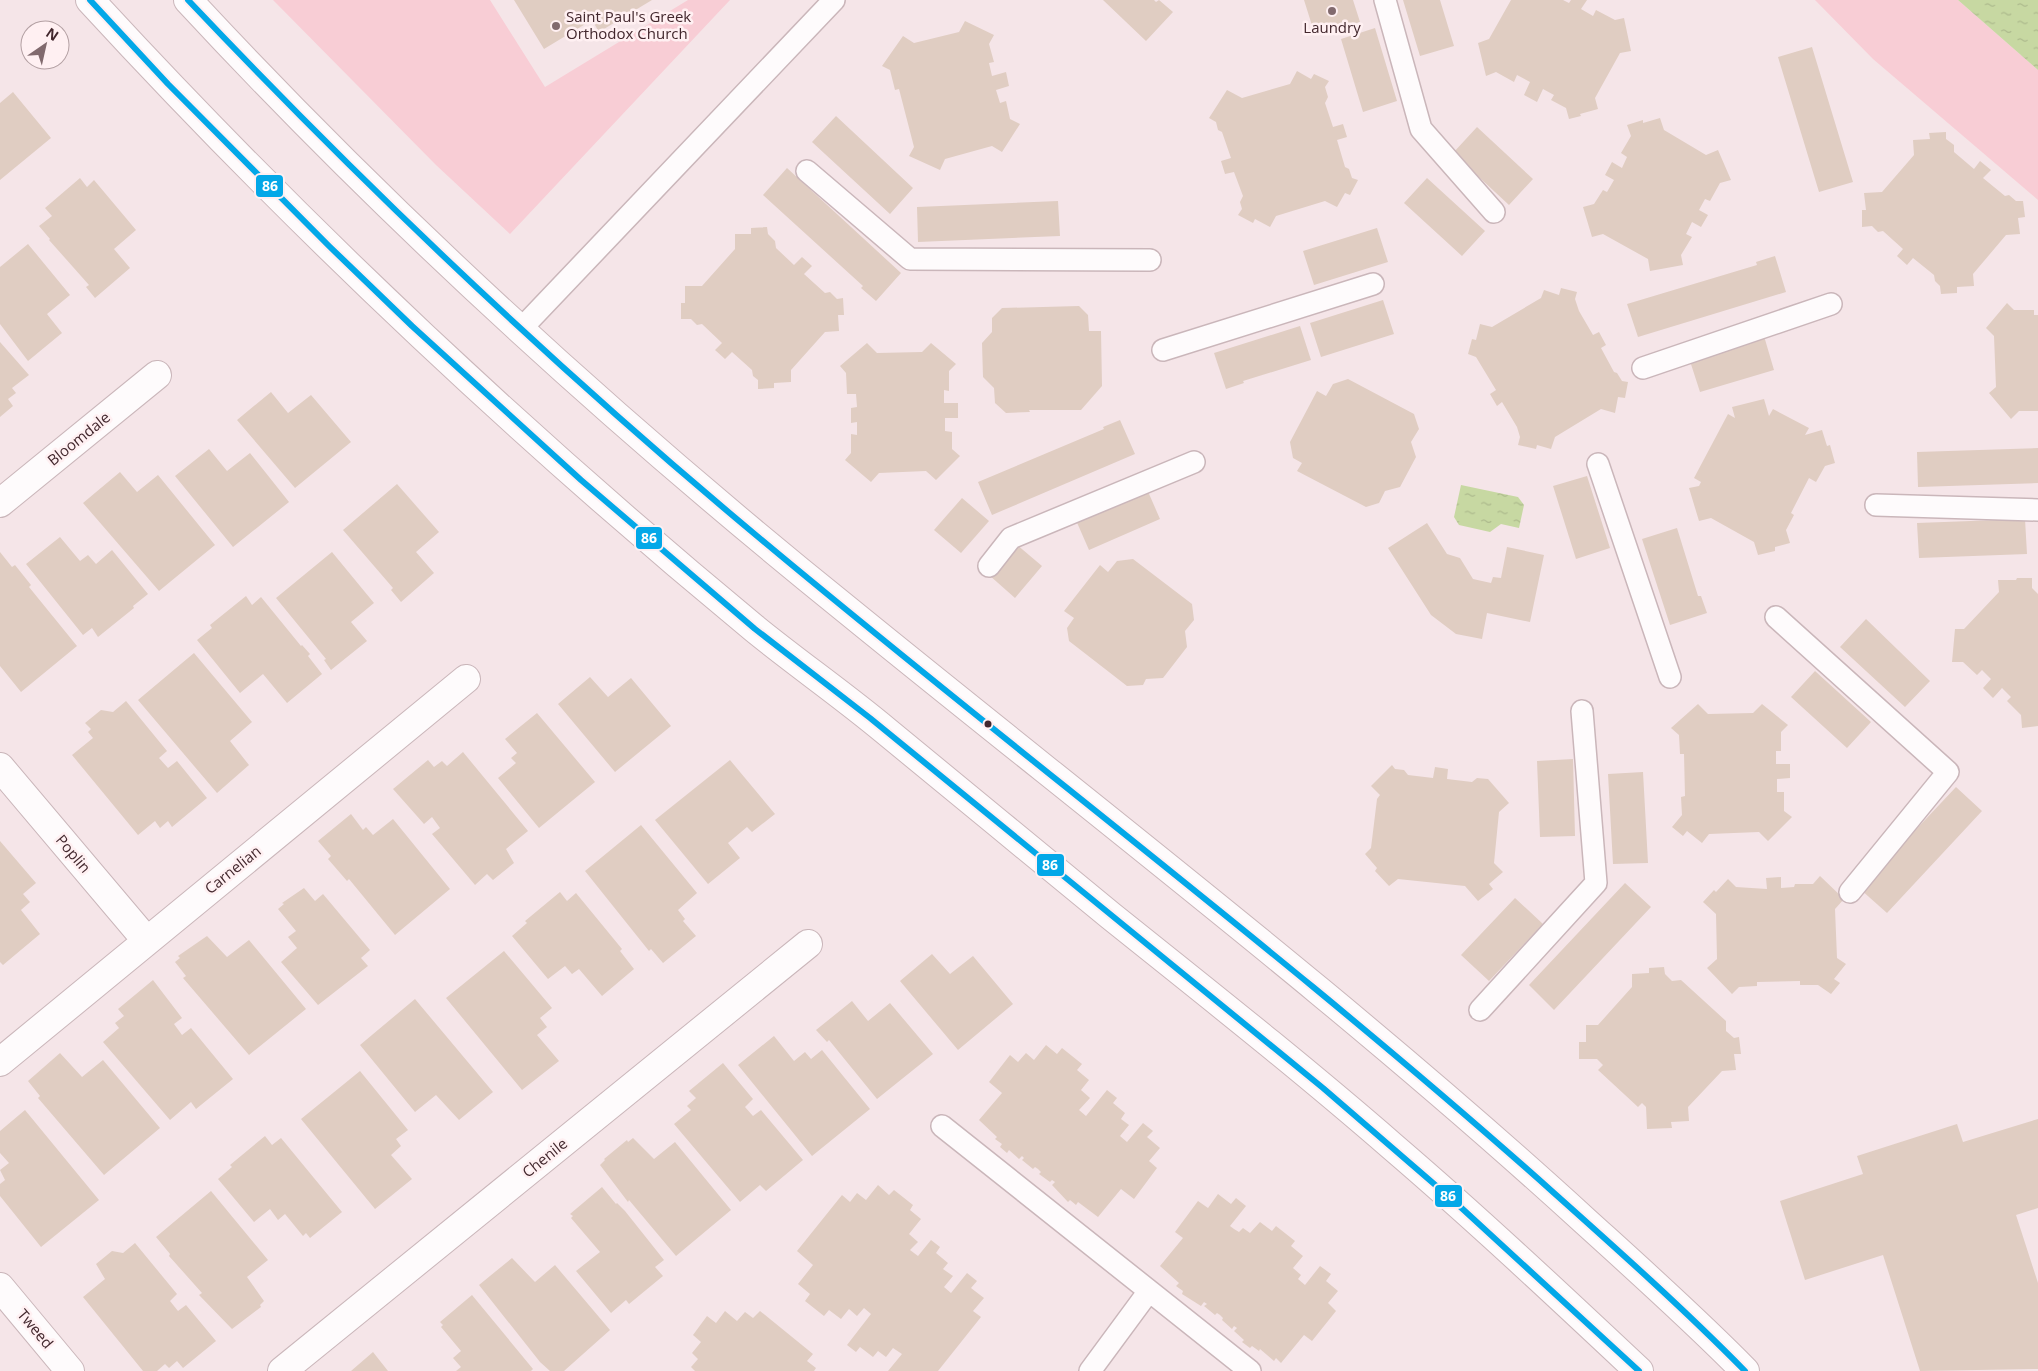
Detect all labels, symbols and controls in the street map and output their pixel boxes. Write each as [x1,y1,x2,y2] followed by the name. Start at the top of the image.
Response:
[1326,5,1338,17] marker: Laundry
[566,6,691,43] place label: Saint Paul's Greek Orthodox Church
[1303,17,1361,37] place label: Laundry
[20,20,70,70] north arrow
[550,20,562,32] marker: Saint Paul's Greek Orthodox Church
[43,23,63,45] text: N
[255,174,284,198] line badge: 86
[262,176,278,195] text: 86
[43,407,114,470] street label: Bloomdale
[635,526,663,550] line badge: 86
[641,528,657,547] text: 86
[983,719,993,729] unlabelled marker
[52,830,96,877] street label: Poplin
[200,840,265,898] street label: Carnelian
[1036,853,1065,877] line badge: 86
[1042,855,1058,874] text: 86
[518,1133,571,1181] street label: Chenile
[1434,1184,1463,1208] line badge: 86
[1440,1186,1456,1205] text: 86
[13,1304,58,1352] street label: Tweed

